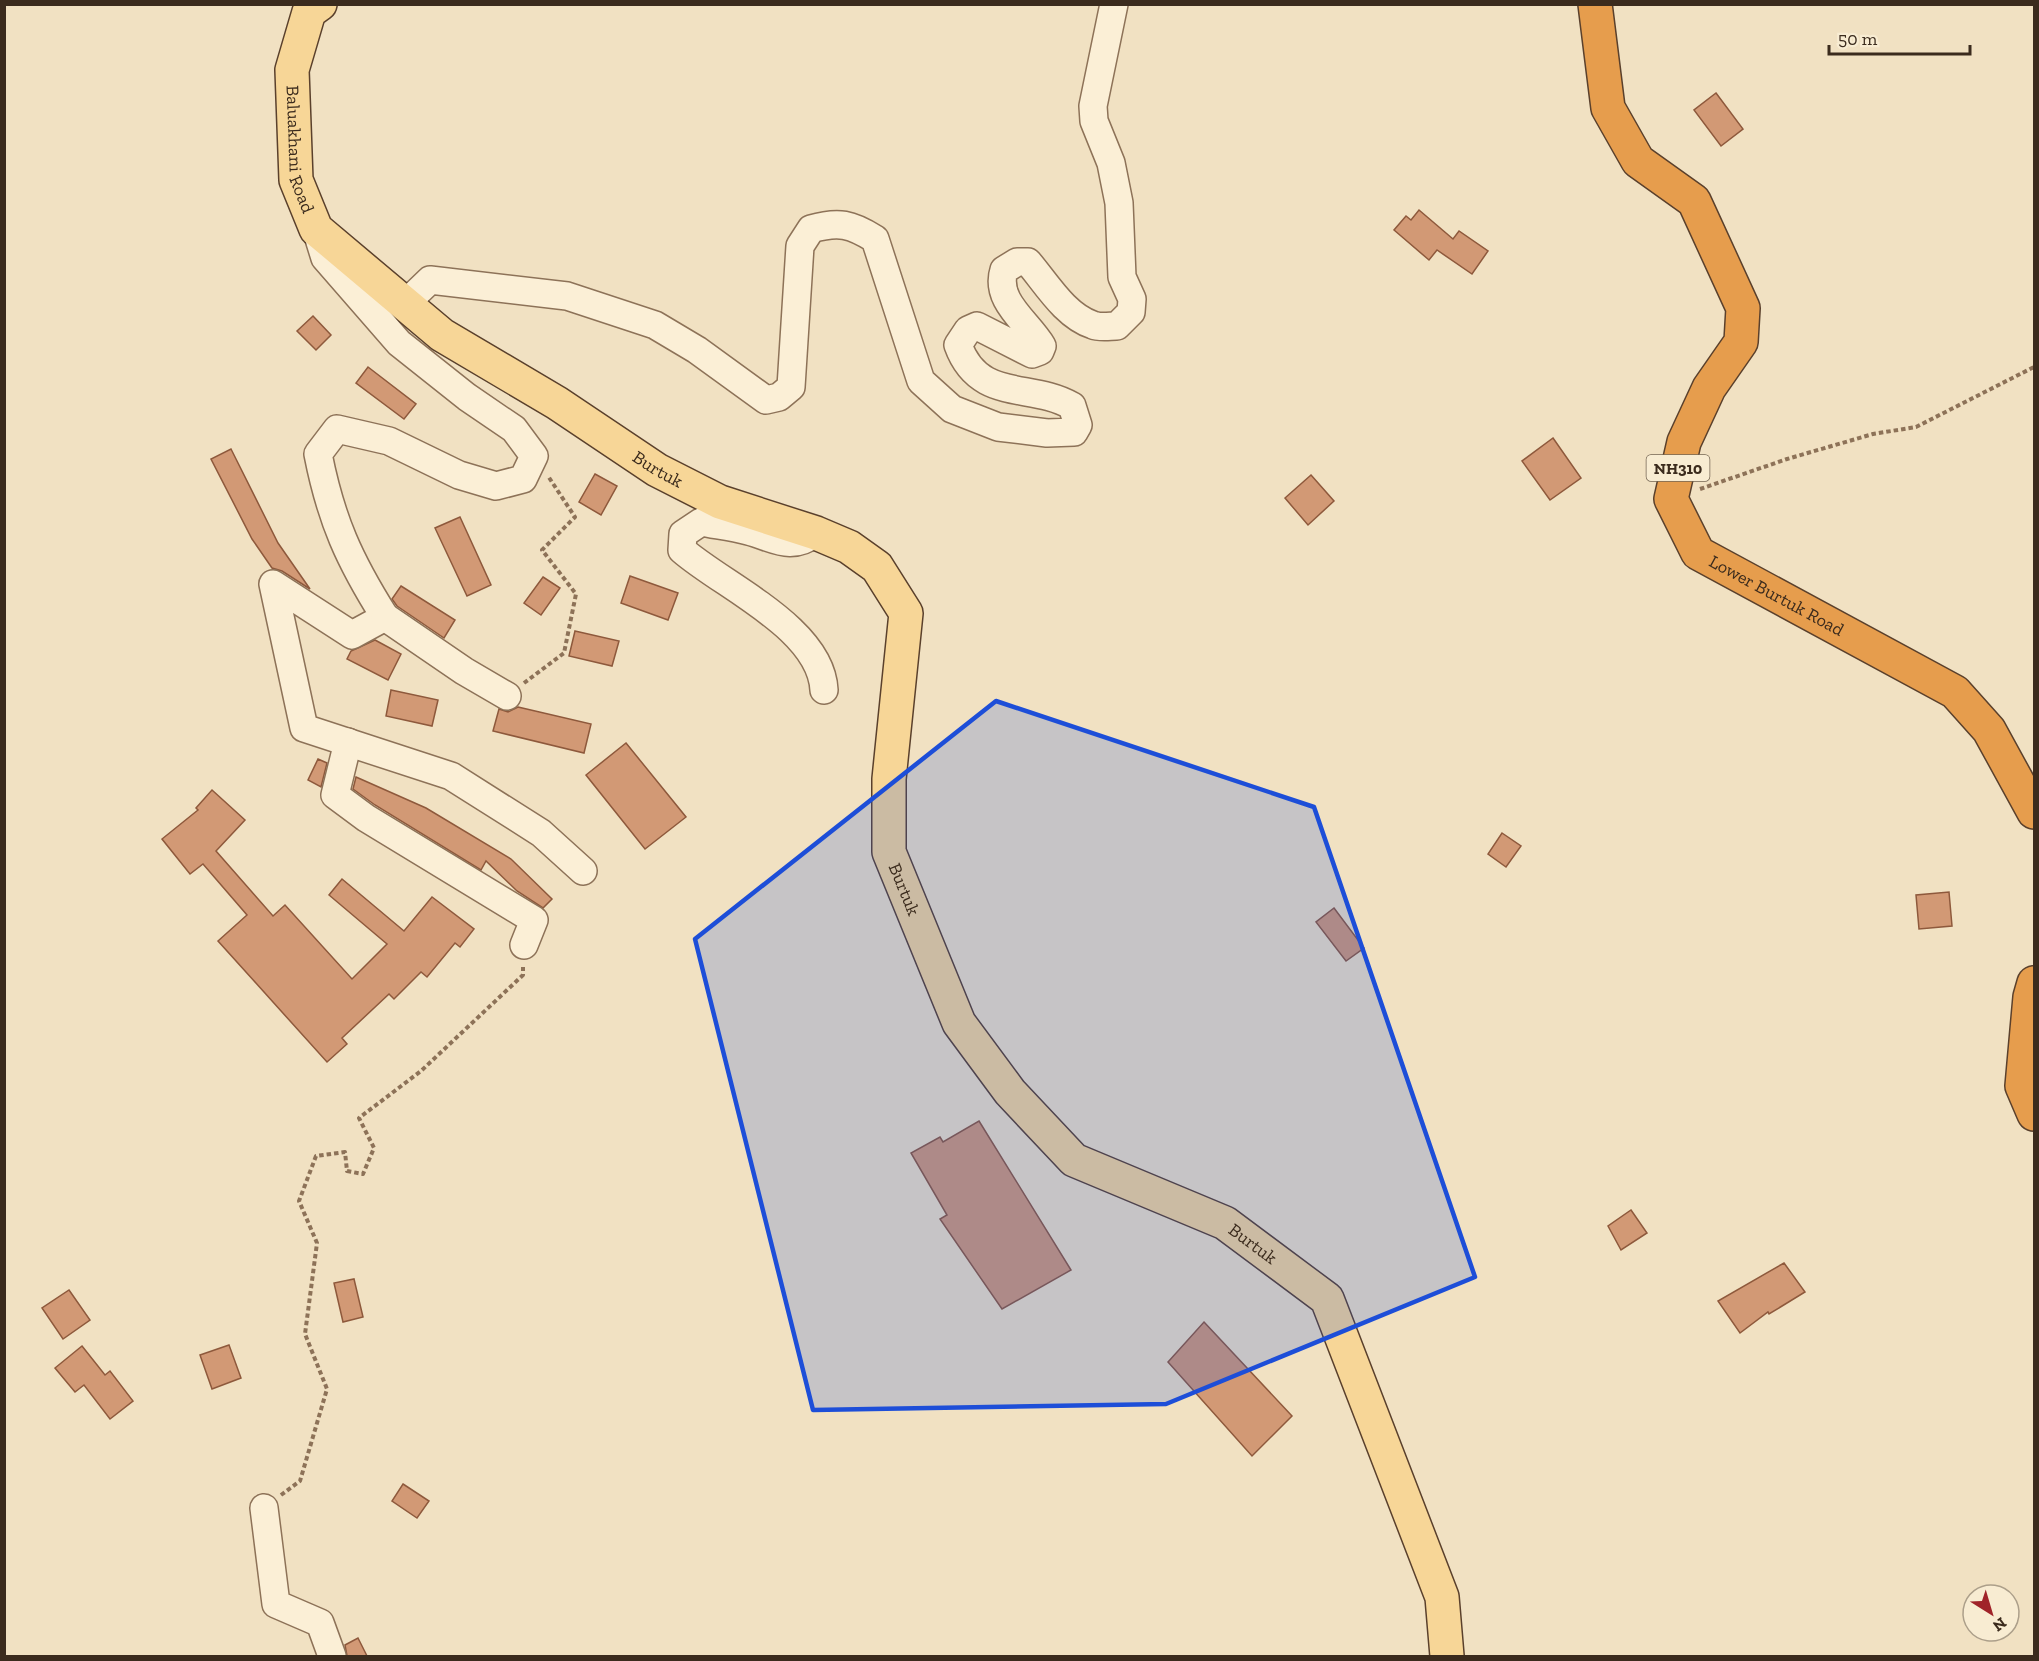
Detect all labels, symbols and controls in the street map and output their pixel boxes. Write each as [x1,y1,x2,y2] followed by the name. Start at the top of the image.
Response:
[1829,18,1970,56] scale bar
[1838,28,1878,50] text: 50 m
[282,85,319,216] street label: Baluakhani Road
[628,446,687,493] street label: Burtuk
[1646,455,1710,481] road number: NH310
[1705,550,1848,641] street label: Lower Burtuk Road
[884,860,925,919] street label: Burtuk
[1224,1219,1282,1269] street label: Burtuk
[1961,1583,2021,1643] north arrow
[1989,1613,2010,1636] text: N

